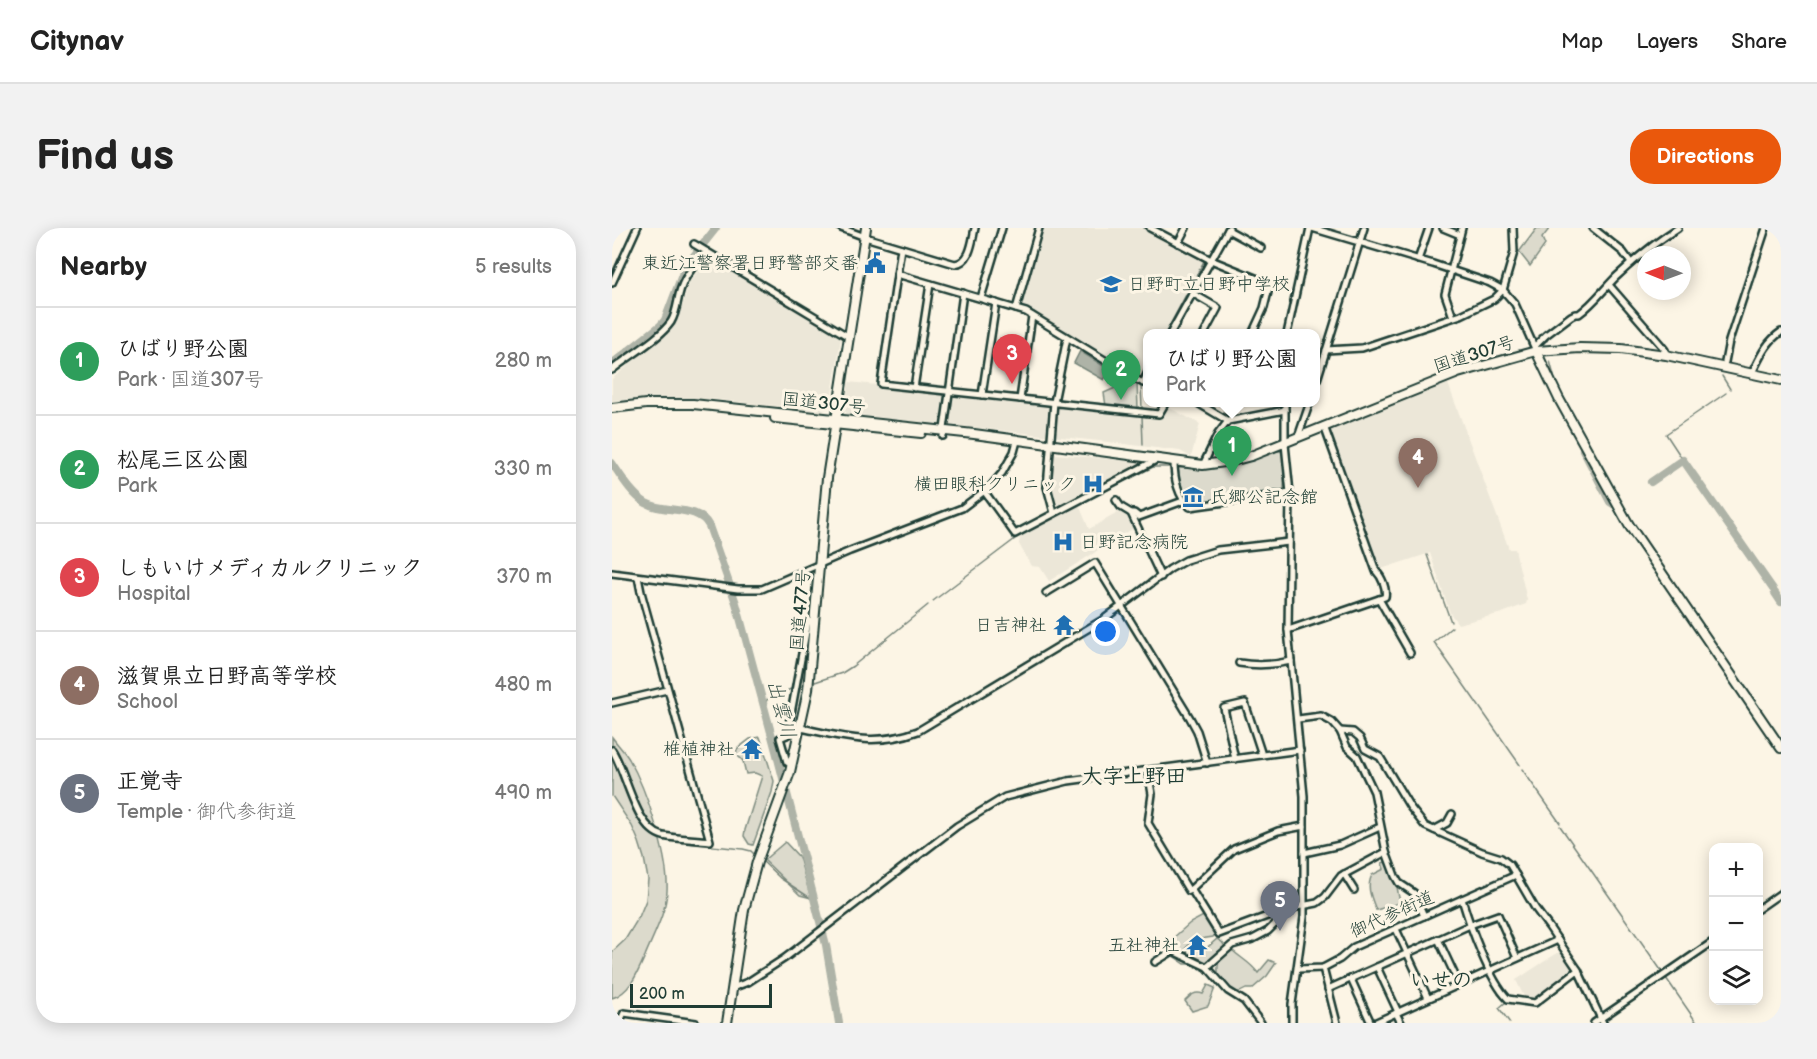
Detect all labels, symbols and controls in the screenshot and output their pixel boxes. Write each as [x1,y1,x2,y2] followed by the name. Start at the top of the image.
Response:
[30,25,124,58] text: Citynav
[1561,29,1603,54] text: Map
[1636,29,1698,54] text: Layers
[1731,29,1787,54] text: Share
[1630,129,1781,184] button: Directions
[36,131,174,182] text: Find us
[1637,246,1691,300] north arrow
[863,251,887,275] public building icon: 東近江警察署日野警部交番
[60,252,147,283] text: Nearby
[642,253,858,274] place label: 東近江警察署日野警部交番
[475,255,552,279] text: 5 results
[1099,272,1123,296] school or university icon: 日野町立日野中学校
[1128,274,1290,295] place label: 日野町立日野中学校
[1143,329,1320,407] popup
[1431,331,1518,378] street label: 国道307号
[992,334,1032,384] pin: 3
[117,336,249,363] text: ひばり野公園
[1165,346,1298,373] text: ひばり野公園
[75,349,84,373] text: 1
[495,349,552,373] text: 280 m
[1102,350,1140,400] pin: 2
[117,368,264,392] text: Park · 国道307号
[1165,373,1206,397] text: Park
[781,389,867,418] street label: 国道307号
[1212,426,1252,476] pin: 1
[1398,438,1438,488] pin: 4
[117,447,249,474] text: 松尾三区公園
[74,457,85,481] text: 2
[494,457,552,481] text: 330 m
[1081,472,1105,496] hospital icon: 横田眼科クリニック
[117,474,157,498] text: Park
[914,474,1076,495] place label: 横田眼科クリニック
[1181,485,1205,509] museum icon: 氏郷公記念館
[1210,487,1318,508] place label: 氏郷公記念館
[1051,530,1075,554] hospital icon: 日野記念病院
[1080,532,1188,553] place label: 日野記念病院
[117,555,423,582] text: しもいけメディカルクリニック
[74,565,85,589] text: 3
[496,565,552,589] text: 370 m
[786,568,815,652] street label: 国道477号
[117,582,190,606] text: Hospital
[1052,613,1076,637] temple icon: 日吉神社
[975,615,1047,636] place label: 日吉神社
[1091,617,1120,646] your location
[117,663,337,690] text: 滋賀県立日野高等学校
[74,673,85,697] text: 4
[494,673,552,697] text: 480 m
[762,677,800,741] water label: 出雲川
[117,690,178,714] text: School
[740,737,764,761] temple icon: 椎植神社
[663,739,735,760] place label: 椎植神社
[1082,764,1187,789] district label: 大字上野田
[117,768,183,795] text: 正覚寺
[74,781,85,805] text: 5
[495,781,552,805] text: 490 m
[117,800,296,824] text: Temple · 御代参街道
[1709,843,1763,1005] map controls
[1709,843,1763,897] button: +
[1260,882,1300,931] pin: 5
[1347,887,1438,942] street label: 御代参街道
[1709,897,1763,951] button: −
[1185,933,1209,957] temple icon: 五社神社
[1108,935,1180,956] place label: 五社神社
[1709,951,1763,1005] button: layers
[1410,968,1473,993] district label: いせの
[630,981,772,1008] scale bar
[639,985,685,1004] text: 200 m

